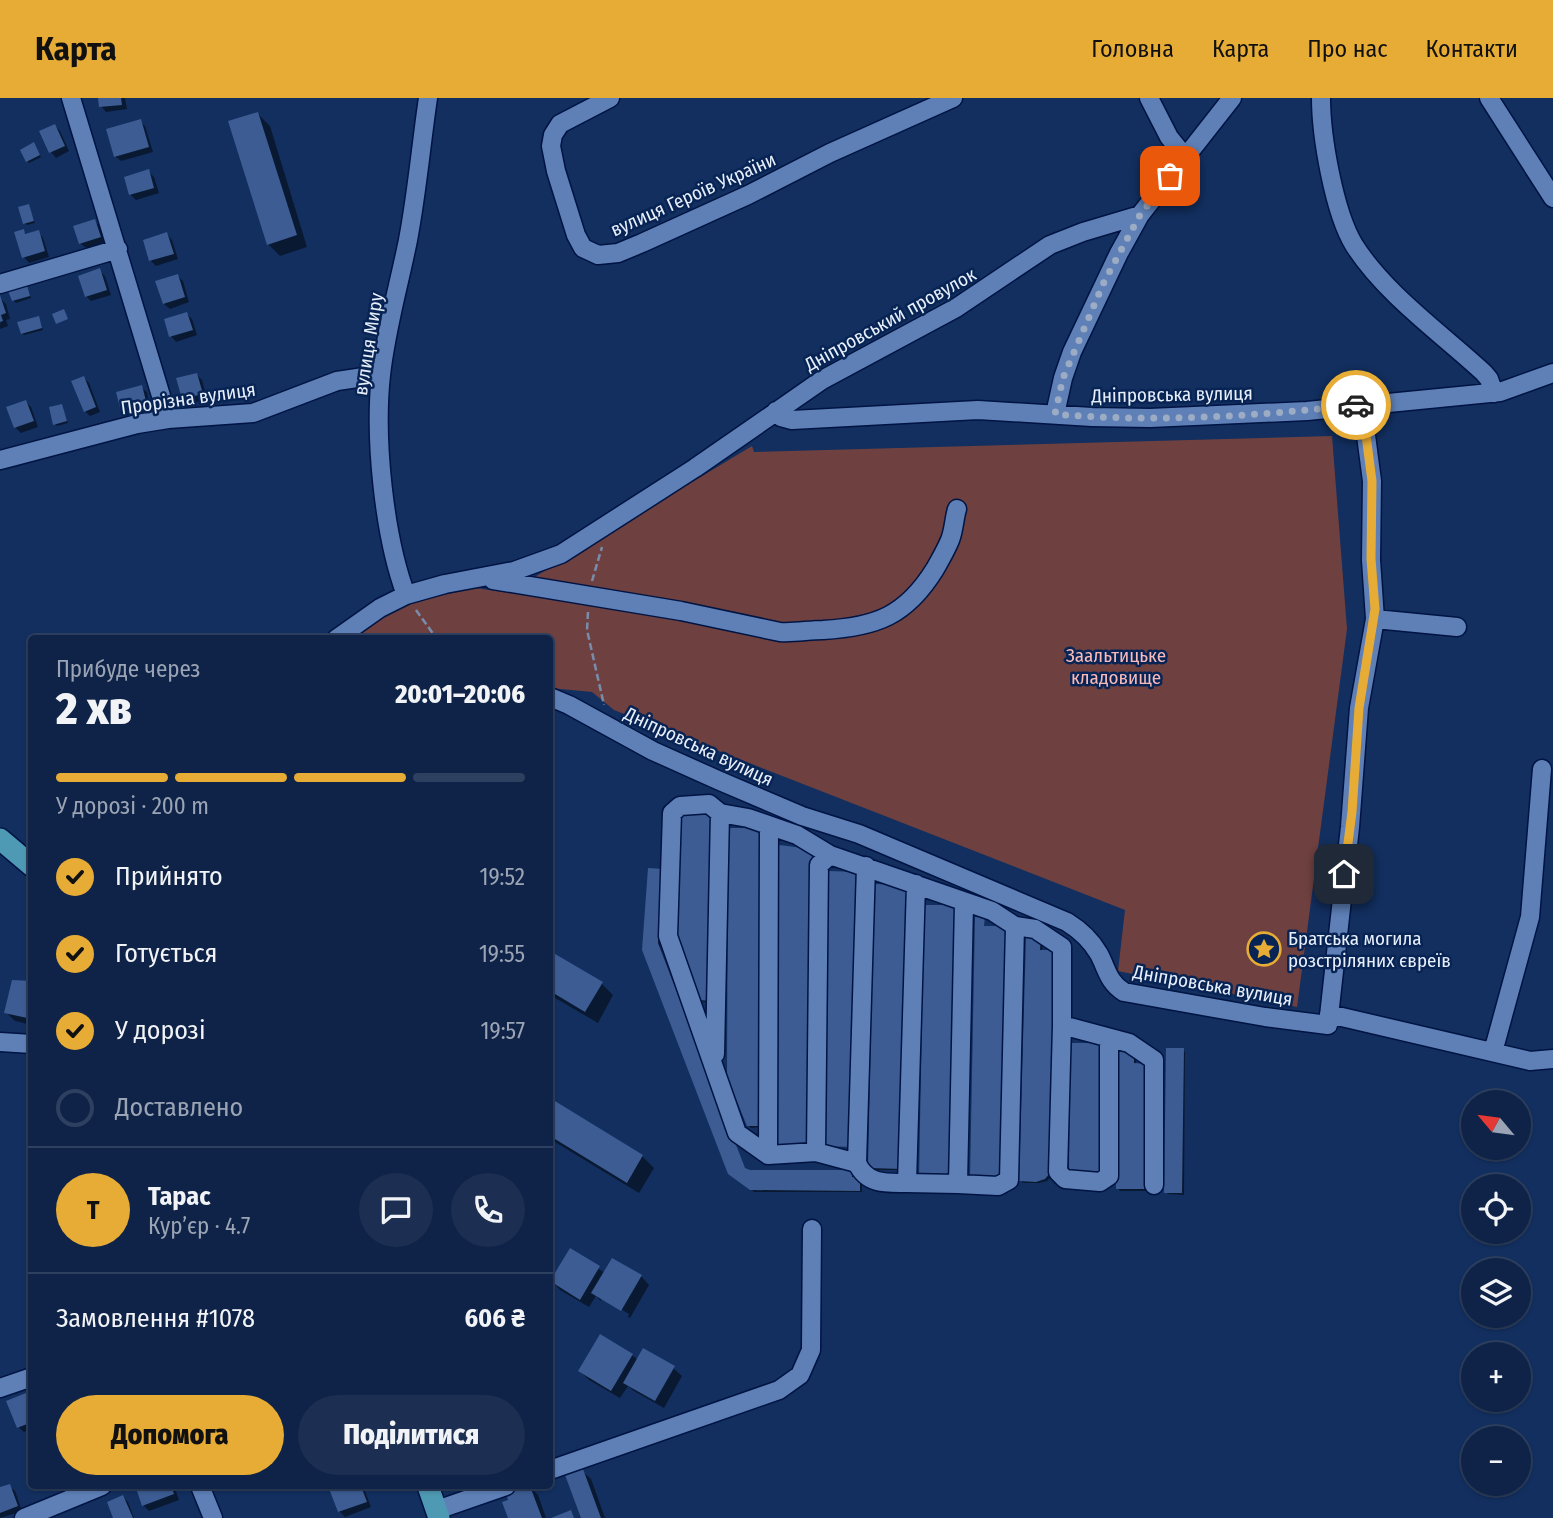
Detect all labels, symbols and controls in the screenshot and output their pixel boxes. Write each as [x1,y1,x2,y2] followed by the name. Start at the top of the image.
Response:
[35,29,117,69] text: Карта
[1091,35,1174,63] text: Головна
[1212,35,1269,63] text: Карта
[1307,35,1388,63] text: Про нас
[1426,35,1518,63] text: Контакти
[1140,146,1200,206] pin
[607,148,779,241] street label: вулиця Героїв України
[1151,157,1189,195] icon: bag
[800,263,980,377] street label: Дніпровський провулок
[349,291,388,397] street label: вулиця Миру
[1321,370,1391,440] courier
[119,378,257,419] street label: Прорізна вулиця
[1090,382,1253,407] street label: Дніпровська вулиця
[1337,386,1375,424] icon: car
[1066,644,1166,689] park label: Заальтицьке кладовище
[56,655,201,683] text: Прибуде через
[395,679,525,710] text: 20:01–20:06
[56,681,132,736] text: 2 хв
[620,701,777,791] street label: Дніпровська вулиця
[56,792,209,820] text: У дорозі · 200 m
[1314,844,1374,904] pin
[1325,855,1363,893] icon: home
[56,858,94,896] icon: check
[115,861,223,892] text: Прийнято
[479,863,525,891] text: 19:52
[1288,927,1451,972] place label: Братська могила розстріляних євреїв
[1245,930,1283,968] place icon: Братська могила розстріляних євреїв
[56,935,94,973] icon: check
[115,938,217,969] text: Готується
[479,940,525,968] text: 19:55
[1130,960,1294,1011] street label: Дніпровська вулиця
[56,1012,94,1050] icon: check
[115,1015,205,1046] text: У дорозі
[480,1017,525,1045] text: 19:57
[1461,1090,1531,1160] north arrow
[1461,1090,1531,1496] map controls
[115,1092,243,1123] text: Доставлено
[359,1173,433,1247] button: chat
[451,1173,525,1247] button: phone
[1461,1174,1531,1244] button: locate
[148,1181,211,1212] text: Тарас
[87,1195,99,1226] text: Т
[148,1212,250,1240] text: Кур’єр · 4.7
[1461,1258,1531,1328] button: layers
[56,1303,255,1334] text: Замовлення #1078
[464,1303,525,1334] text: 606 ₴
[1461,1342,1531,1412] button: +
[56,1395,284,1475] button: Допомога
[298,1395,525,1475] button: Поділитися
[1461,1426,1531,1496] button: −

